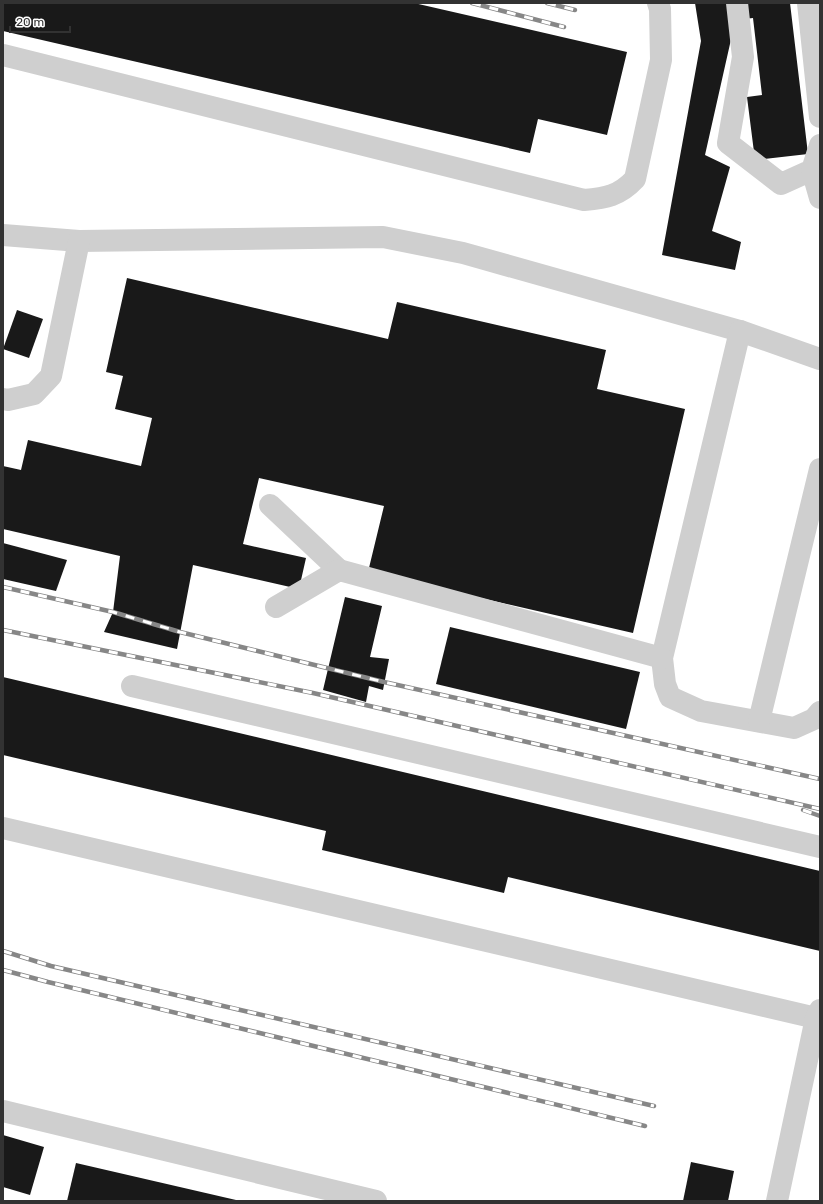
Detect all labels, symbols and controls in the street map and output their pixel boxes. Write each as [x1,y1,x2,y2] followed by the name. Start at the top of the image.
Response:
[10,8,70,34] scale bar
[16,15,44,29] text: 20 m

